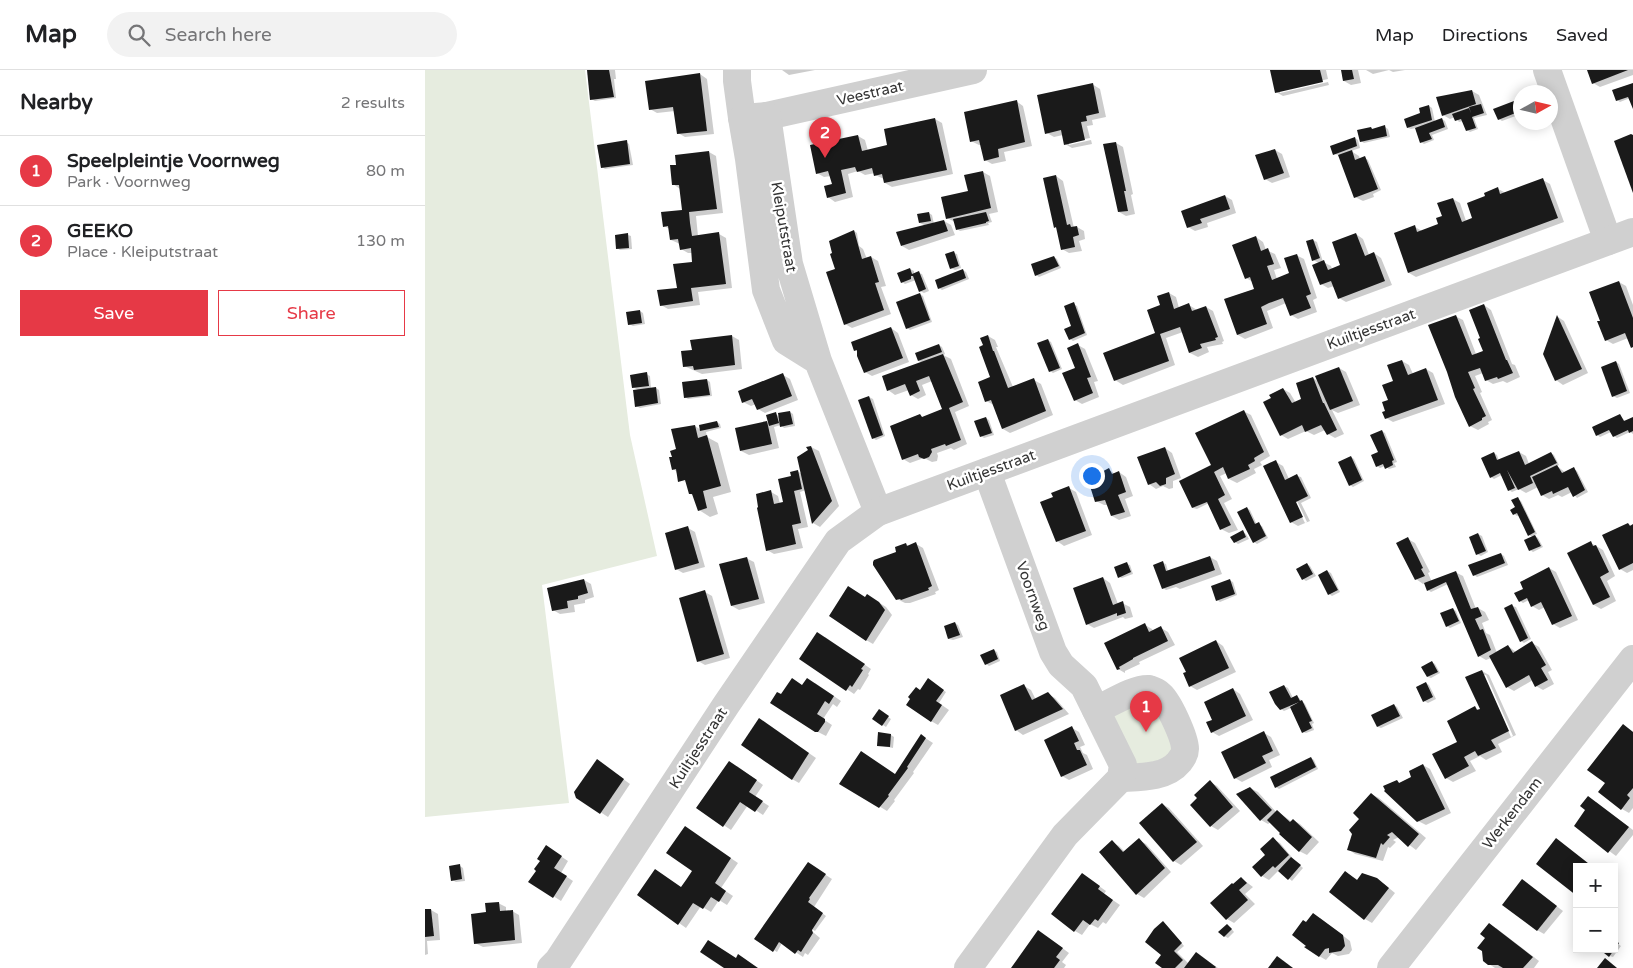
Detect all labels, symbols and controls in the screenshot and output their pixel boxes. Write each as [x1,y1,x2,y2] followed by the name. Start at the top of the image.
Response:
[107,12,457,57] search box
[25,20,77,49] text: Map
[125,21,153,49] icon: search
[165,24,272,46] text: Search here
[1375,24,1414,46] text: Map
[1442,24,1528,46] text: Directions
[1556,24,1608,46] text: Saved
[835,77,905,109] street label: Veestraat
[1513,85,1558,130] north arrow
[20,90,93,115] text: Nearby
[341,93,405,113] text: 2 results
[809,117,841,158] pin: 2
[67,150,280,172] text: Speelpleintje Voornweg
[31,161,41,181] text: 1
[366,161,405,181] text: 80 m
[67,172,191,192] text: Park · Voornweg
[767,180,801,274] street label: Kleiputstraat
[67,220,133,242] text: GEEKO
[31,231,41,251] text: 2
[356,231,405,251] text: 130 m
[67,242,218,262] text: Place · Kleiputstraat
[20,290,208,336] button: Save
[218,290,405,336] button: Share
[1324,305,1418,353] street label: Kuiltjesstraat
[944,446,1038,494] street label: Kuiltjesstraat
[1079,463,1105,489] your location
[1012,559,1054,633] street label: Voornweg
[1130,691,1162,732] pin: 1
[665,704,731,792] street label: Kuiltjesstraat
[1478,774,1546,852] street label: Werkendam
[1573,863,1618,953] map controls
[1573,863,1618,908] button: +
[1573,908,1618,953] button: −

